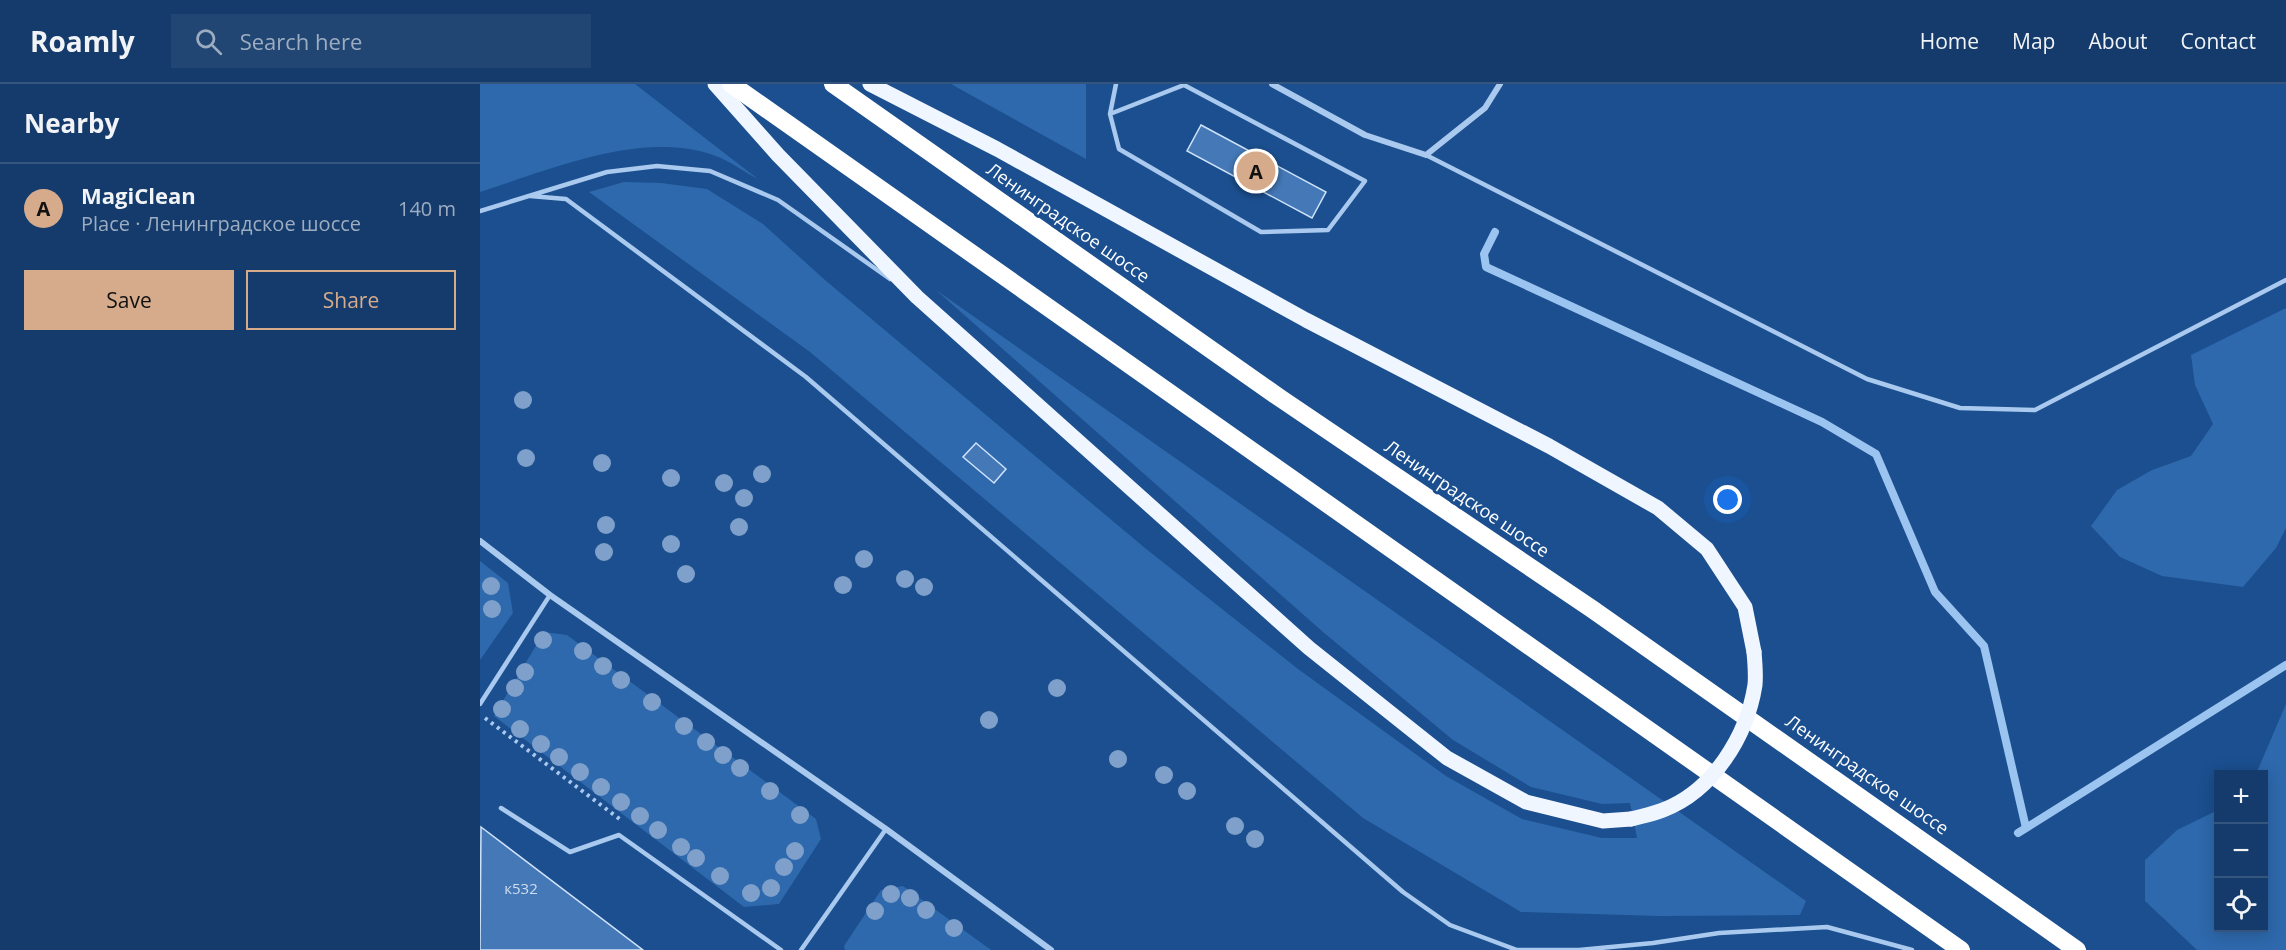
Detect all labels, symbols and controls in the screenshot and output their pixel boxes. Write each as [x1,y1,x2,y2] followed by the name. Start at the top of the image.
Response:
[171,14,591,68] search box
[30,22,135,60] text: Roamly
[192,25,225,58] icon: search
[240,26,362,56] text: Search here
[1920,27,1979,55] text: Home
[2012,27,2055,55] text: Map
[2088,27,2148,55] text: About
[2181,27,2256,55] text: Contact
[24,105,119,141] text: Nearby
[1236,148,1276,194] pin: A
[982,157,1155,288] street label: Ленинградское шоссе
[81,180,196,210] text: MagiClean
[37,195,50,222] text: A
[398,195,456,222] text: 140 m
[81,210,361,237] text: Place · Ленинградское шоссе
[24,270,234,330] button: Save
[246,270,456,330] button: Share
[1380,434,1555,562] street label: Ленинградское шоссе
[1713,485,1742,514] your location
[1781,709,1954,840] street label: Ленинградское шоссе
[2214,770,2268,932] map controls
[2214,770,2268,824] button: +
[2214,824,2268,878] button: −
[504,878,538,898] house number: к532
[2214,878,2268,932] button: locate

